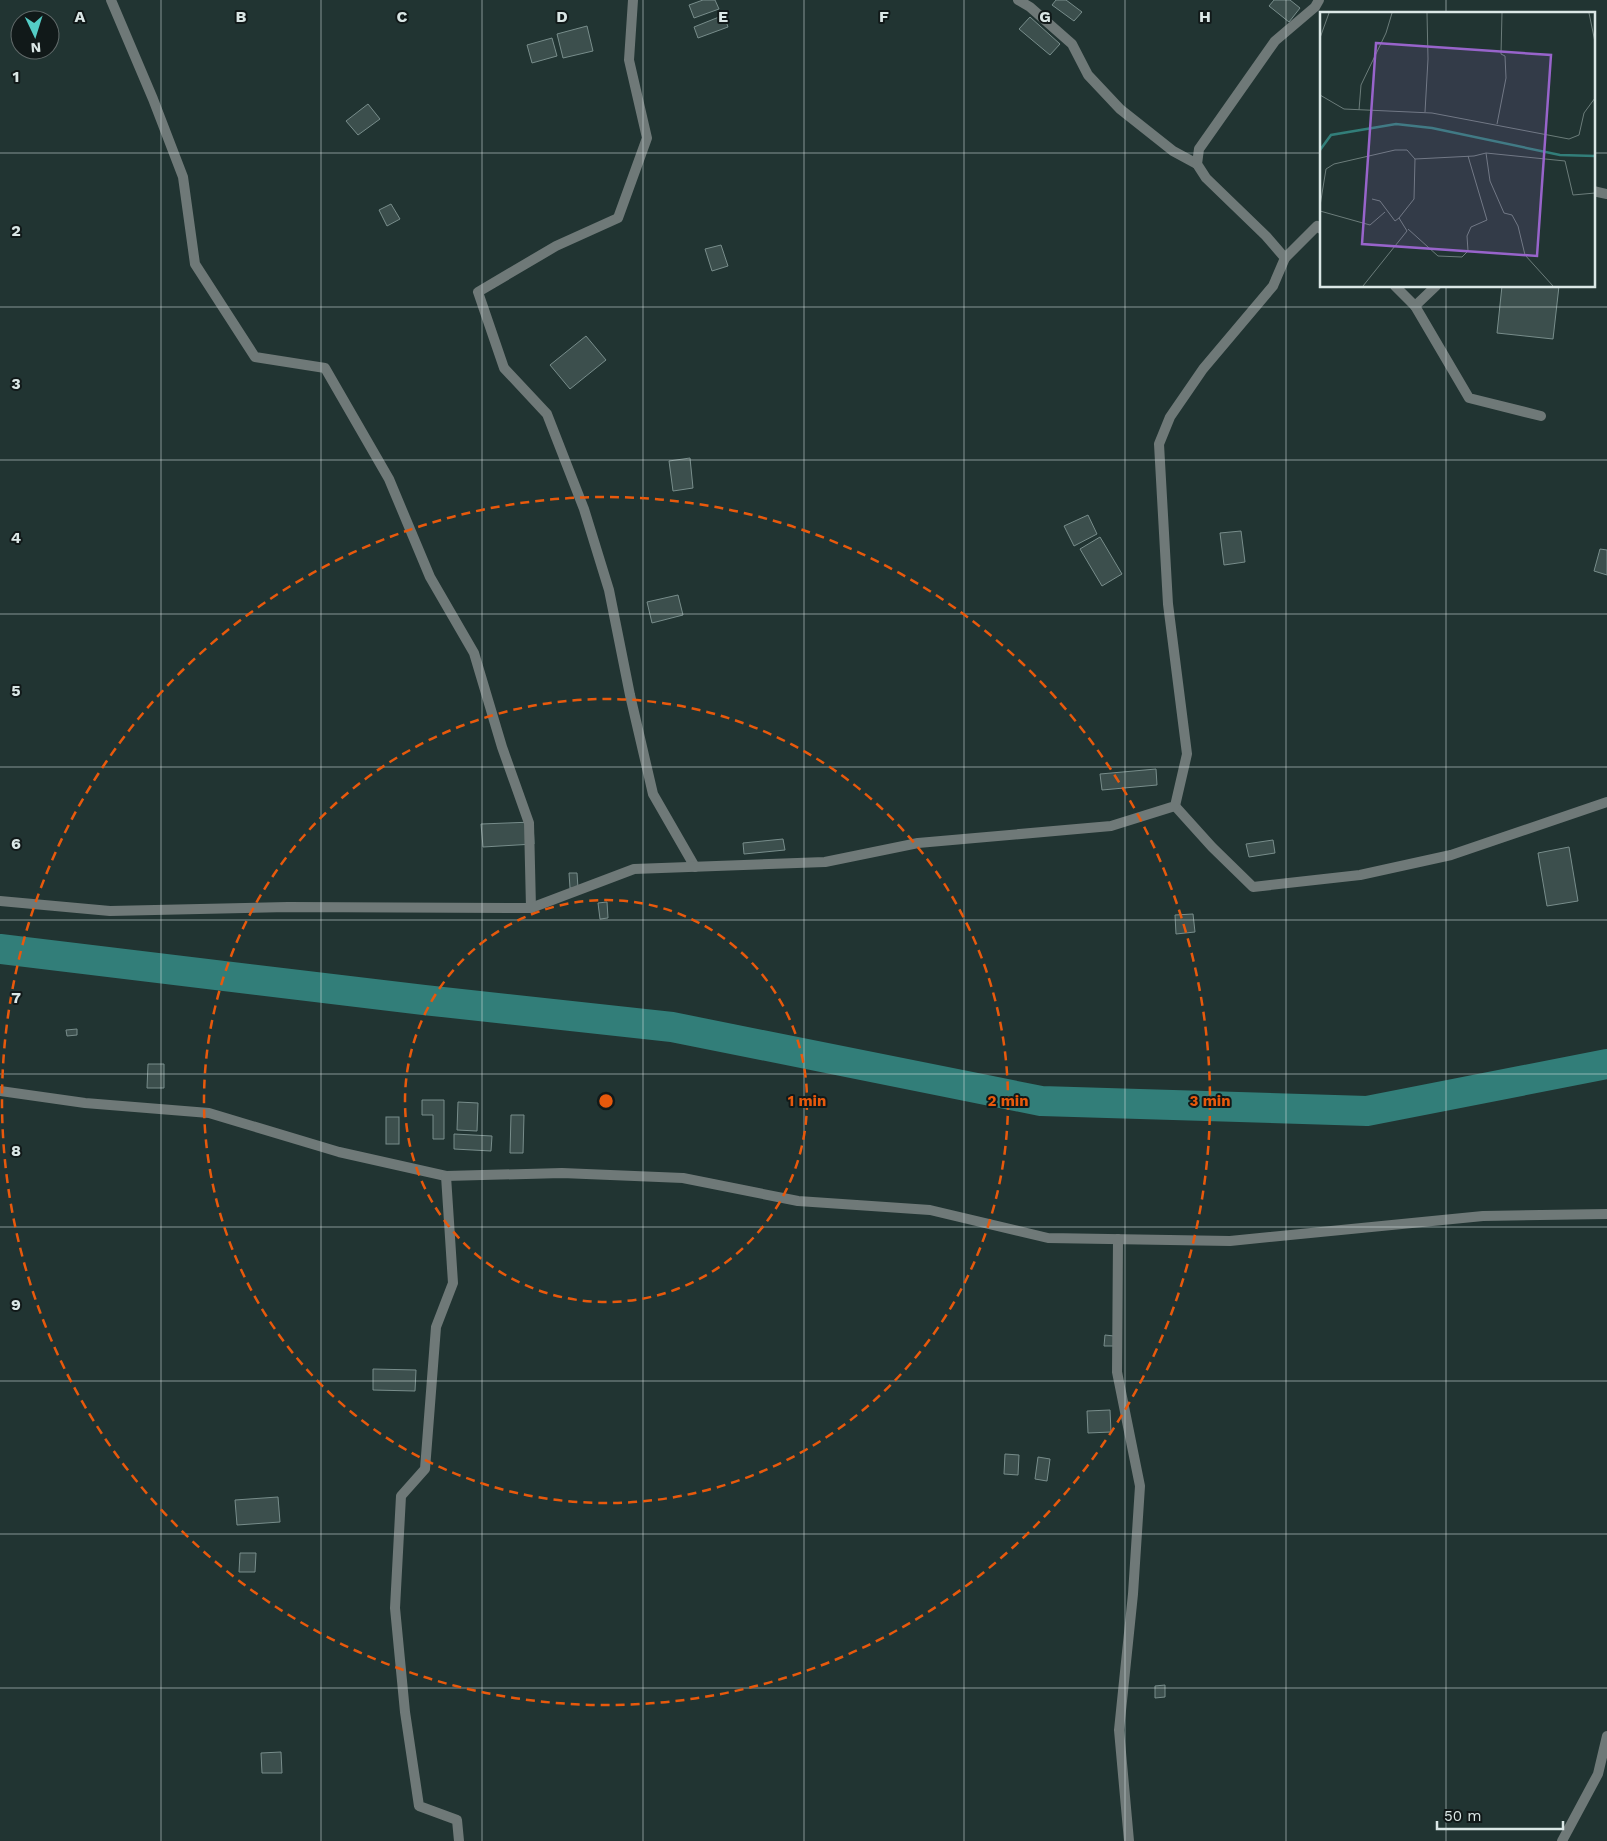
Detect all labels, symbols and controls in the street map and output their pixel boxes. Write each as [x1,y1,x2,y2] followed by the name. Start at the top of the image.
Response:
[75,7,86,26] text: A
[236,7,247,26] text: B
[397,7,408,26] text: C
[556,7,568,26] text: D
[718,7,728,26] text: E
[879,7,889,26] text: F
[1039,7,1051,26] text: G
[1199,7,1211,26] text: H
[10,10,60,60] north arrow
[1320,12,1594,288] inset map
[30,40,42,56] text: N
[13,67,19,86] text: 1
[11,221,21,240] text: 2
[11,374,21,393] text: 3
[11,528,21,547] text: 4
[11,681,21,700] text: 5
[11,834,21,853] text: 6
[11,988,21,1007] text: 7
[597,1092,615,1110] centre of rings
[788,1092,826,1110] text: 1 min
[987,1092,1029,1110] text: 2 min
[1190,1092,1230,1110] text: 3 min
[11,1141,21,1160] text: 8
[11,1295,21,1314] text: 9
[1437,1798,1563,1830] scale bar
[1444,1807,1481,1825] text: 50 m

